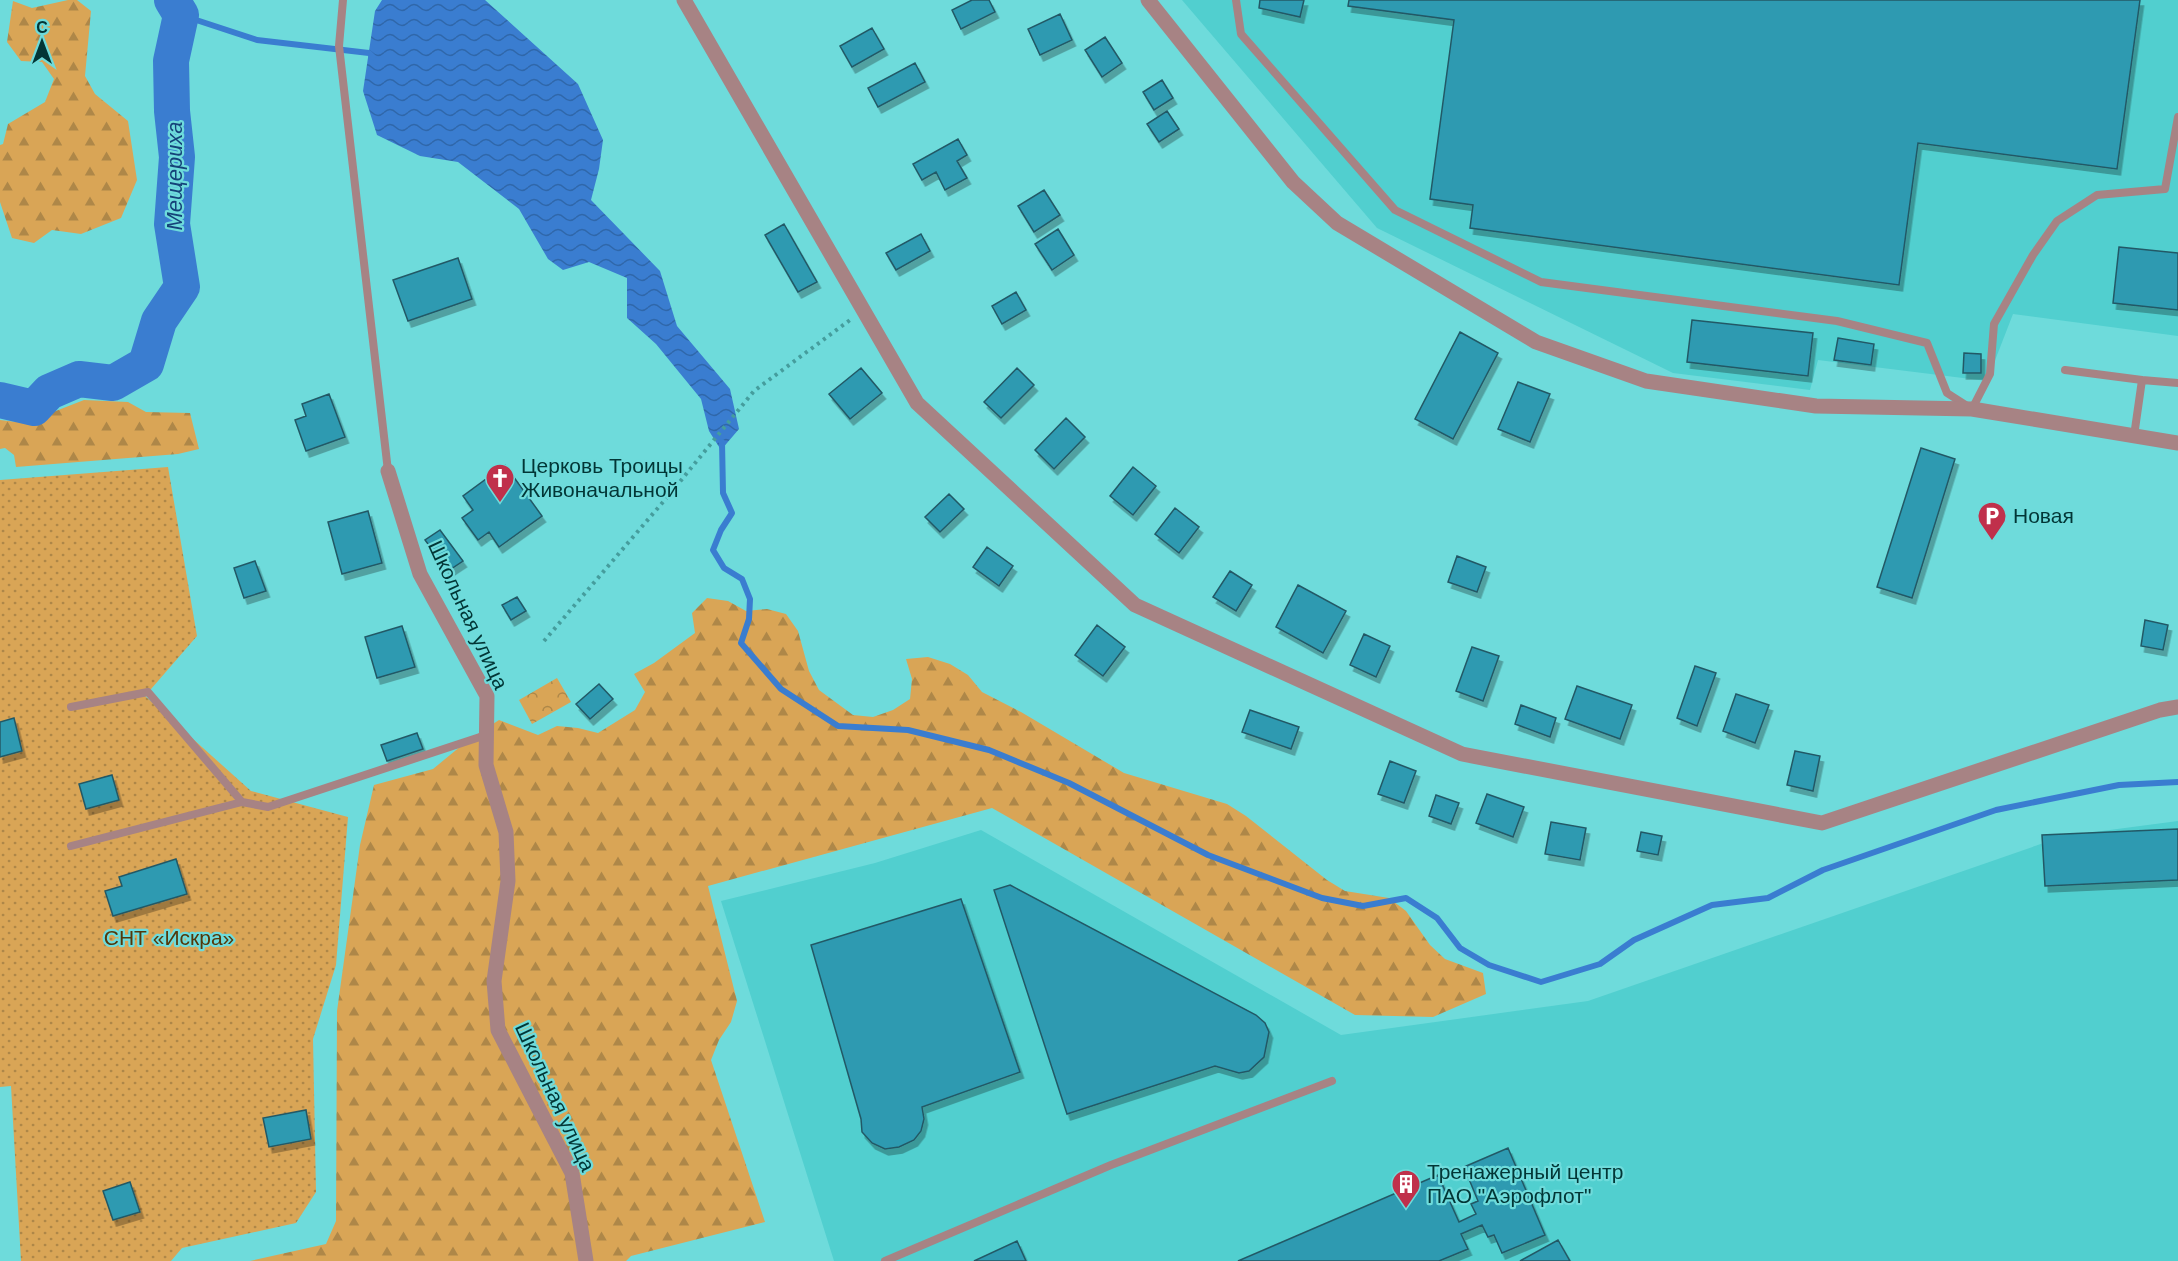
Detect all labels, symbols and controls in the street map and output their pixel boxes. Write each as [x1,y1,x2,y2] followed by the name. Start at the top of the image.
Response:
[12,12,72,72] north arrow
[36,19,48,36] text: С
[162,122,187,230] water label: Мещериха
[521,454,683,501] place label: Церковь Троицы Живоначальной
[484,462,516,504] church icon: Церковь Троицы Живоначальной
[1976,500,2008,542] parking icon: Новая
[2013,504,2074,527] place label: Новая
[424,537,513,693] street label: Школьная улица
[104,926,234,949] park label: СНТ «Искра»
[511,1019,600,1175] street label: Школьная улица
[1427,1160,1623,1207] place label: Тренажерный центр ПАО "Аэрофлот"
[1390,1168,1422,1210] building icon: Тренажерный центр ПАО "Аэрофлот"

